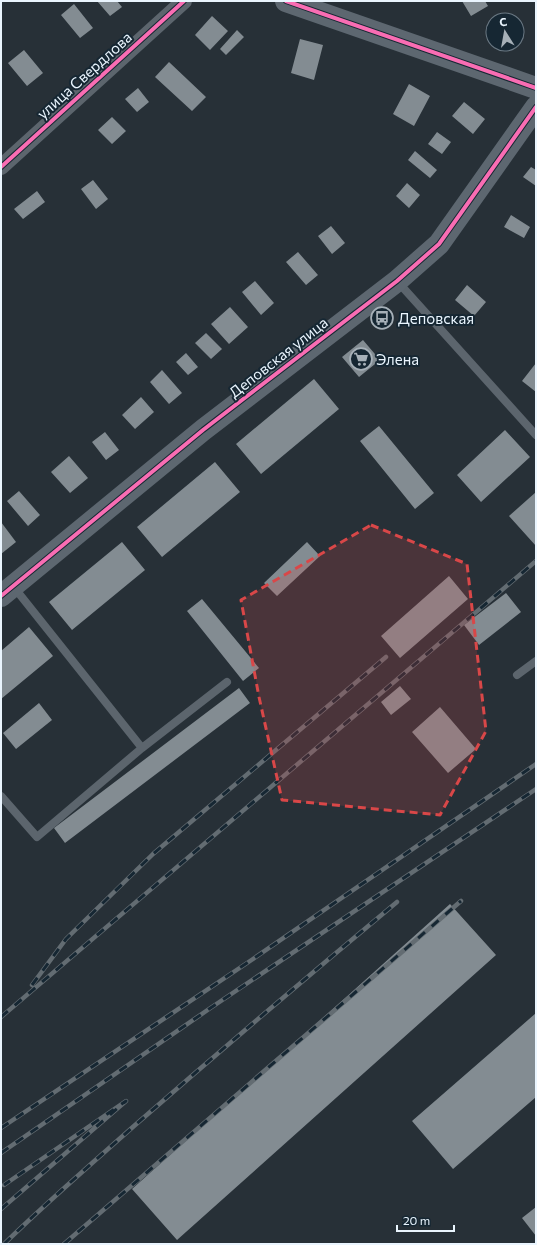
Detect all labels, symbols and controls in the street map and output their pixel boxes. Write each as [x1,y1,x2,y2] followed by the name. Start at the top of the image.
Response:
[485,12,525,52] north arrow
[498,15,508,29] text: С
[33,28,135,122] street label: улица Свердлова
[369,305,395,331] bus stop icon: Деповская
[398,309,474,327] place label: Деповская
[225,313,331,401] street label: Деповская улица
[348,346,374,372] supermarket icon: Элена
[376,350,419,368] place label: Элена
[397,1207,454,1233] scale bar
[403,1213,430,1227] text: 20 m

